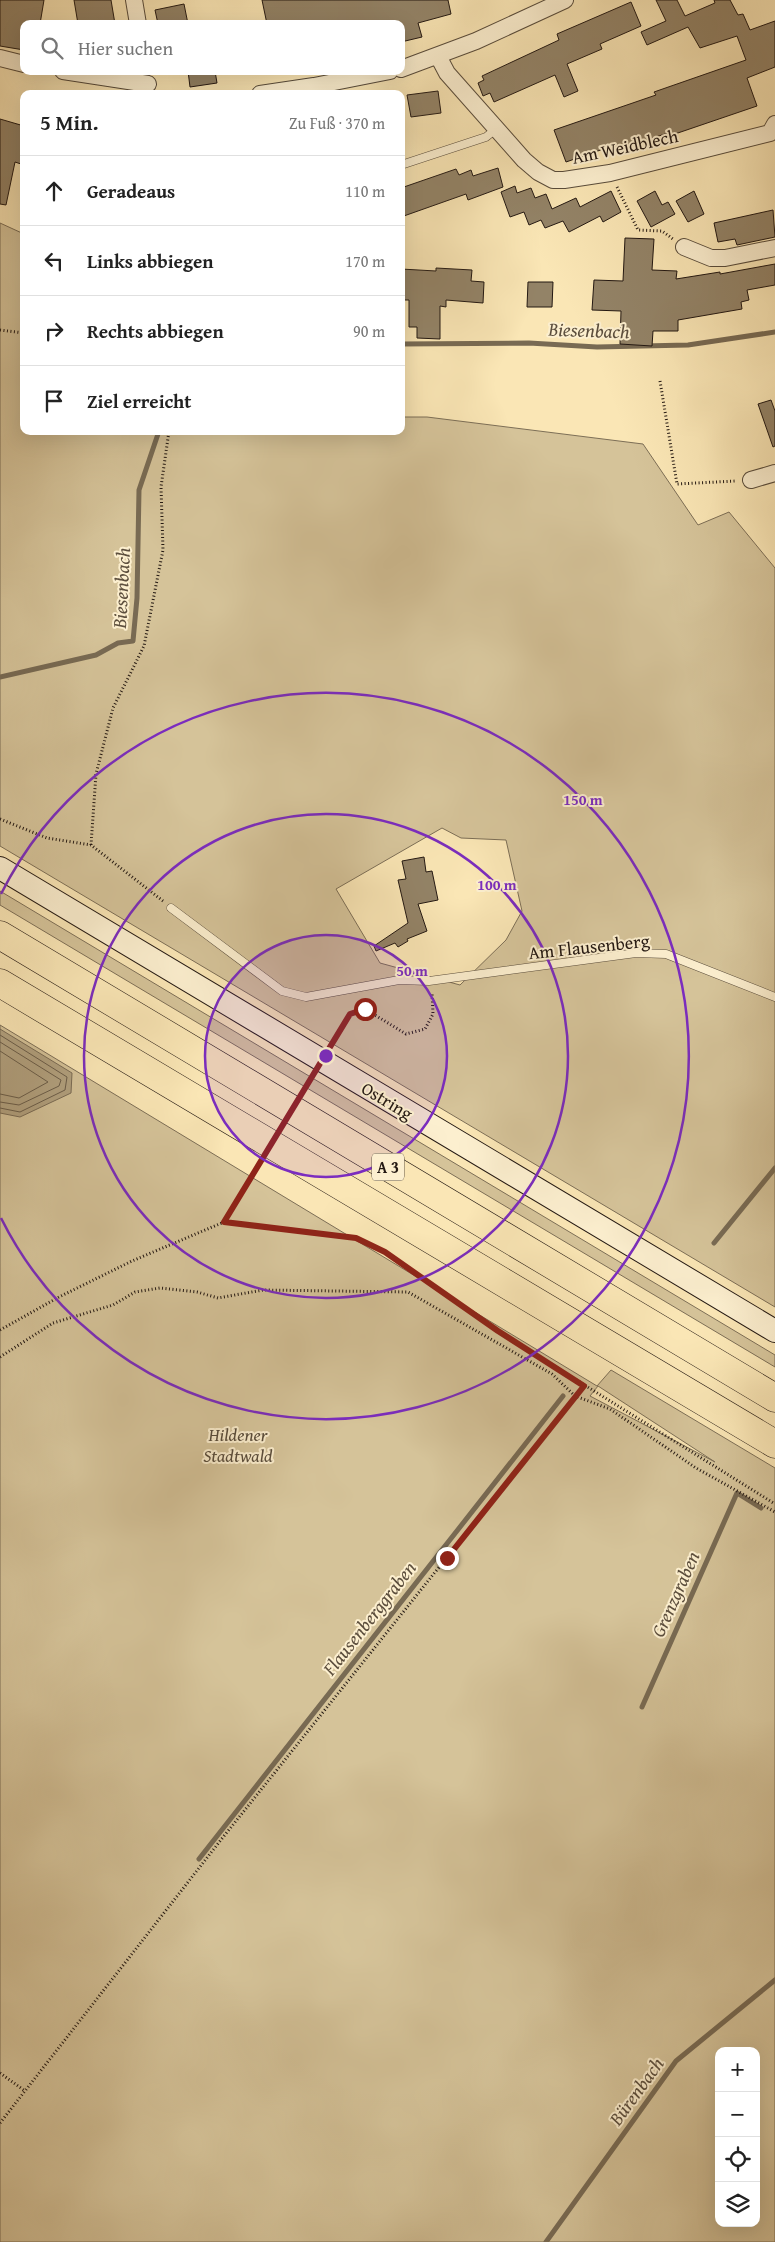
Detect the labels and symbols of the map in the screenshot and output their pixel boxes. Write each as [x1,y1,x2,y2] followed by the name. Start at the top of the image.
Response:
[569,122,680,171] street label: Am Weidblech
[547,315,630,345] water label: Biesenbach
[105,546,137,630] water label: Biesenbach
[563,789,603,810] text: 150 m
[477,874,517,895] text: 100 m
[527,927,651,966] street label: Am Flausenberg
[396,960,428,981] text: 50 m
[354,998,377,1021] route start
[317,1047,335,1065] centre of rings
[356,1075,418,1127] street label: Ostring
[372,1154,404,1180] road number: A 3
[203,1421,273,1469] park label: Hildener Stadtwald
[644,1546,707,1641] water label: Grenzgraben
[436,1547,459,1570] route end
[315,1555,423,1682] water label: Flausenberggraben
[601,2051,670,2132] water label: Bürenbach

